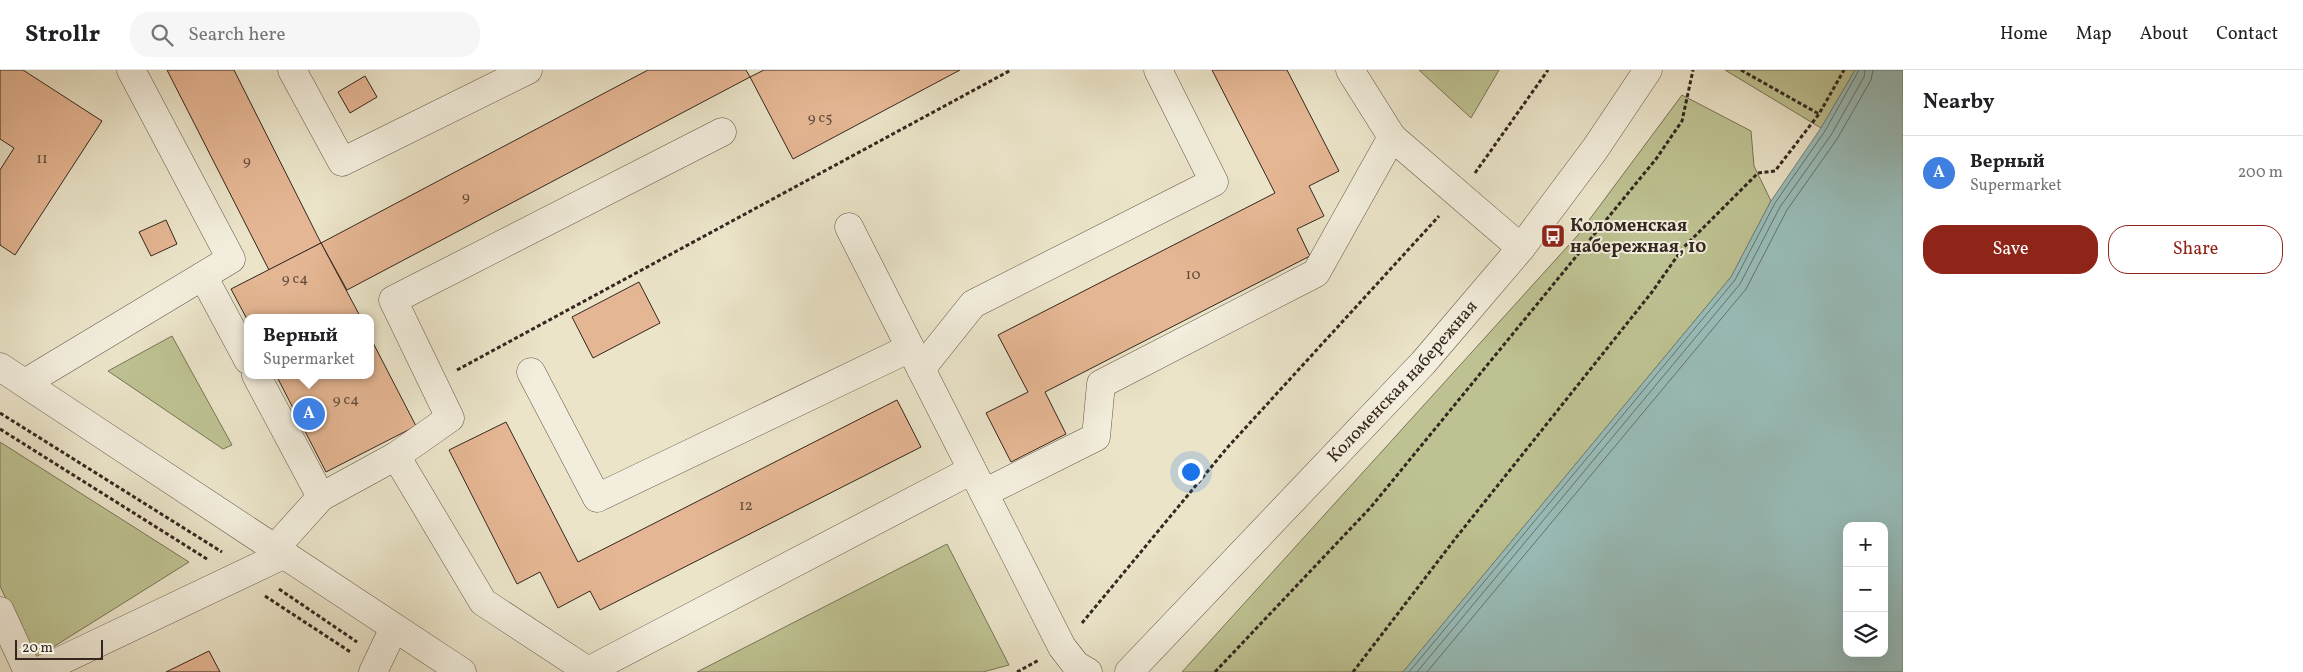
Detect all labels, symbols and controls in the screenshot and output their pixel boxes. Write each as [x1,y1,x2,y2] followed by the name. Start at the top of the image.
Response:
[130,12,480,57] search box
[25,18,100,52] text: Strollr
[148,21,176,49] icon: search
[188,22,286,48] text: Search here
[2000,22,2048,47] text: Home
[2076,22,2112,47] text: Map
[2140,22,2188,47] text: About
[2216,22,2278,47] text: Contact
[1923,88,1994,117] text: Nearby
[808,108,832,129] house number: 9 с5
[36,149,48,170] house number: 11
[1970,149,2045,175] text: Верный
[243,151,251,172] house number: 9
[1933,162,1945,184] text: A
[2238,162,2283,184] text: 200 m
[1970,175,2062,197] text: Supermarket
[462,187,470,208] house number: 9
[1570,214,1706,260] place label: Коломенская набережная, 10
[1540,223,1566,249] bus stop icon: Коломенская набережная, 10
[1923,225,2098,274] button: Save
[2108,225,2283,274] button: Share
[1186,265,1200,286] house number: 10
[282,269,308,290] house number: 9 с4
[1322,295,1483,468] street label: Коломенская набережная
[244,314,374,379] popup
[263,323,338,349] text: Верный
[263,349,355,371] text: Supermarket
[333,390,359,411] house number: 9 с4
[293,395,325,433] pin: A
[1178,459,1204,485] your location
[739,496,753,517] house number: 12
[1843,522,1888,657] map controls
[1843,522,1888,567] button: +
[1843,567,1888,612] button: −
[1843,612,1888,657] button: layers
[15,637,102,660] scale bar
[22,639,53,658] text: 20 m

